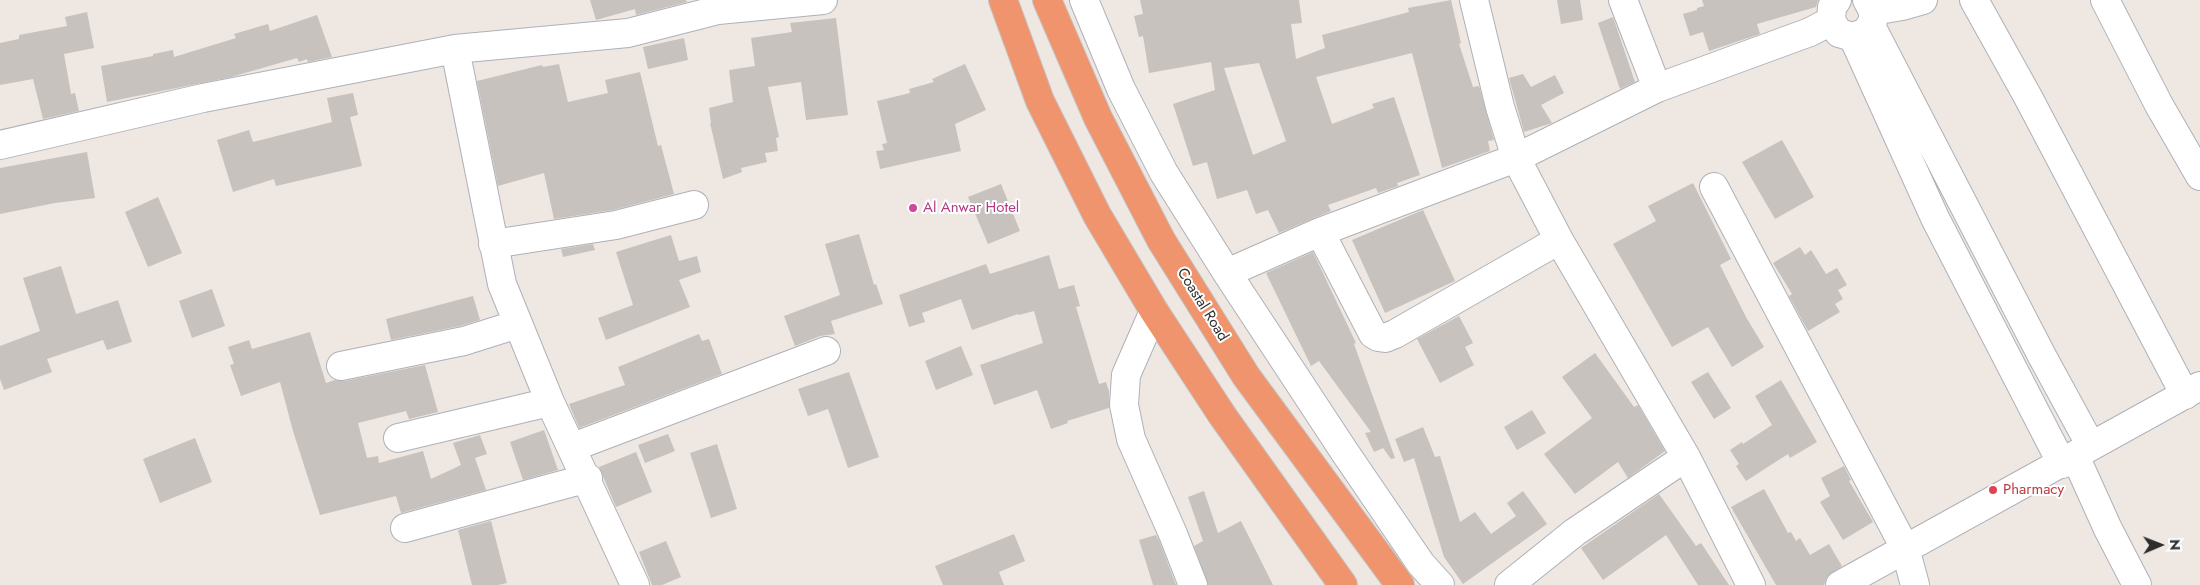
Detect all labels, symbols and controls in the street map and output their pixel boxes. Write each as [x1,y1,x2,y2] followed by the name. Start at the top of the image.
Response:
[923,199,1019,217] place label: Al Anwar Hotel
[907,202,919,214] marker: Al Anwar Hotel
[1172,265,1232,345] street label: Coastal Road
[2003,481,2064,499] place label: Pharmacy
[1987,484,1999,496] marker: Pharmacy
[2135,520,2185,570] north arrow
[2165,539,2185,550] text: N

